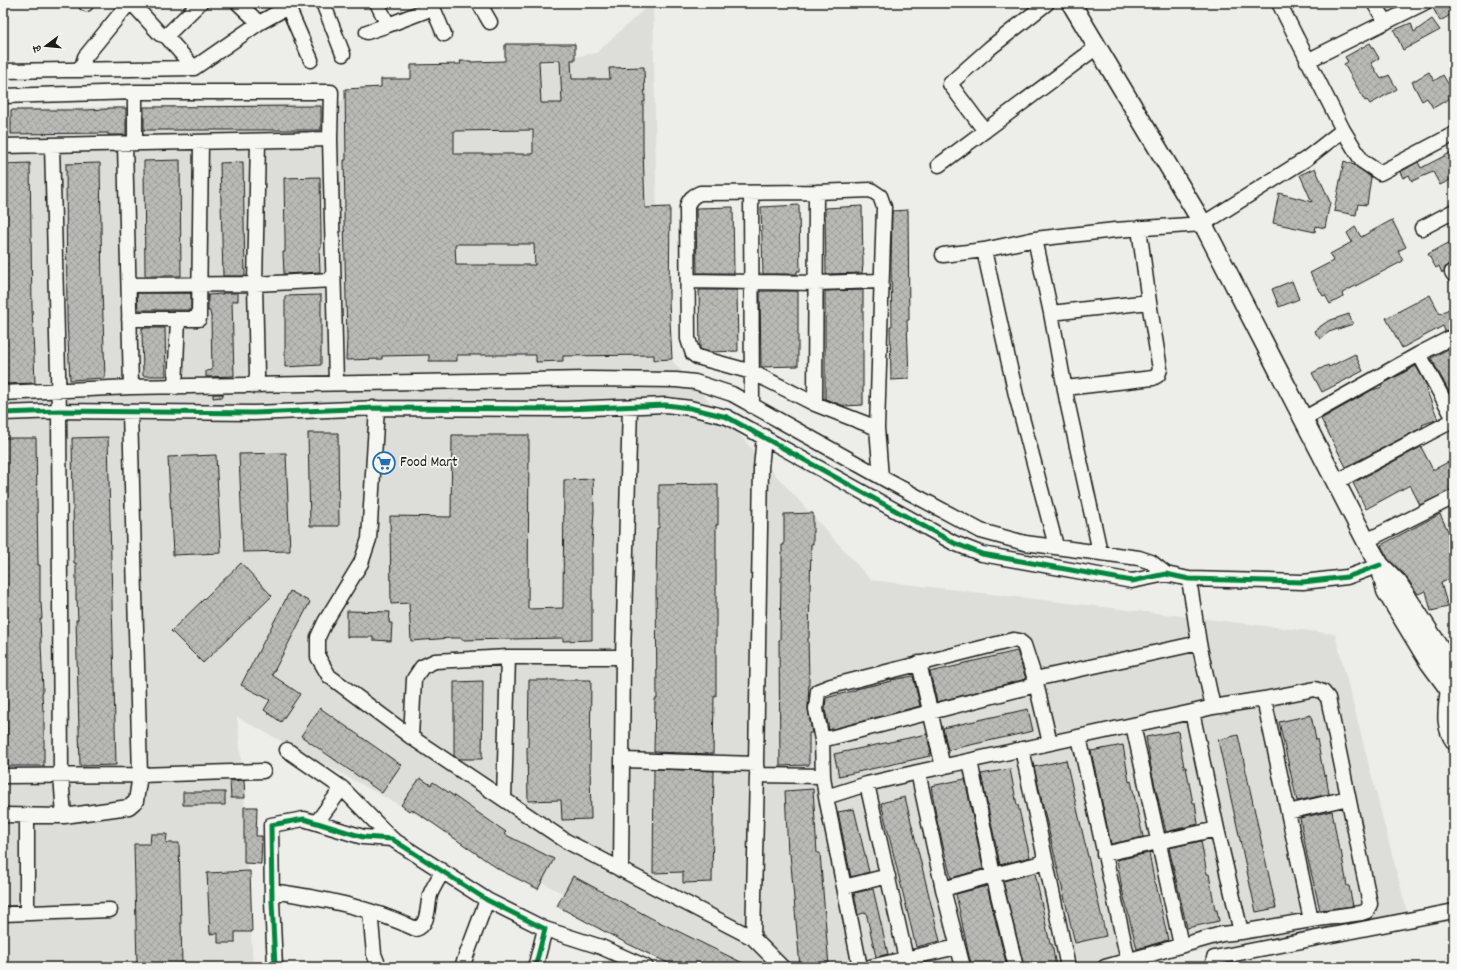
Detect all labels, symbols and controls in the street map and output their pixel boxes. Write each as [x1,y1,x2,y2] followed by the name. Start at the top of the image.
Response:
[26,26,66,66] north arrow
[30,42,47,54] text: उ
[371,450,397,476] supermarket icon: Food Mart
[400,452,458,474] place label: Food Mart

